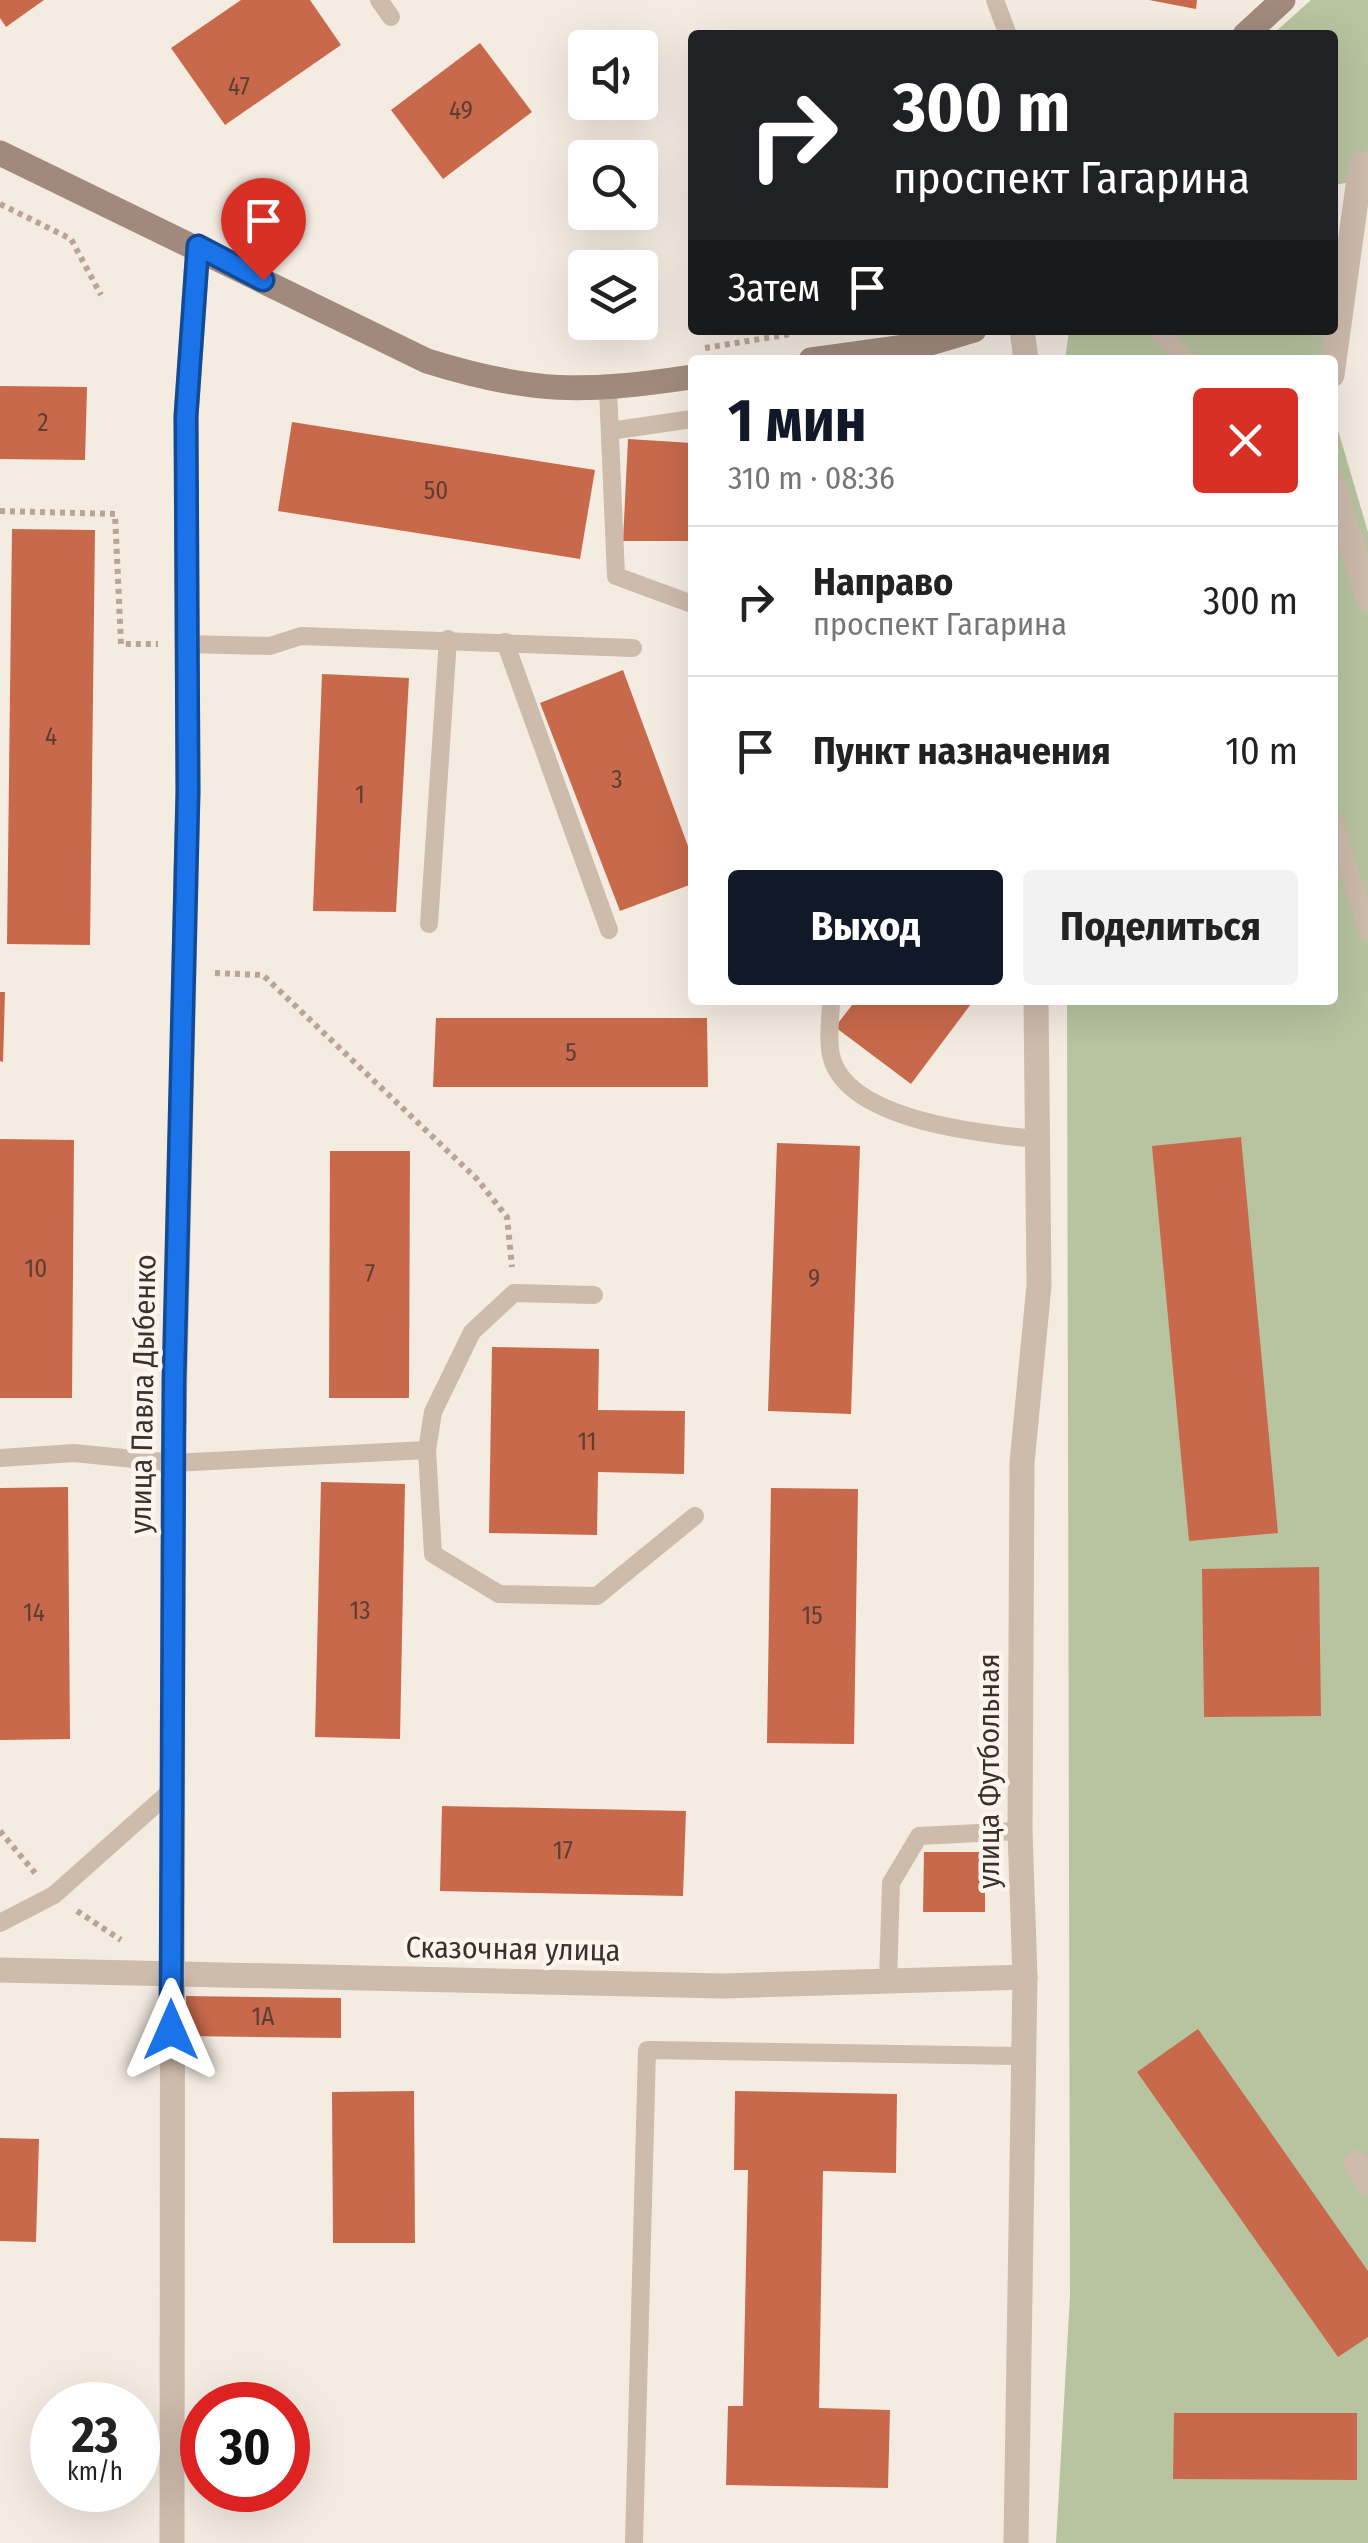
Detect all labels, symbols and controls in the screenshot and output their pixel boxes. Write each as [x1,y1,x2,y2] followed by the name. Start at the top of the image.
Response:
[568,30,658,340] map controls
[568,30,658,120] button: sound
[893,66,1071,150] text: 300 m
[728,70,858,200] icon: right
[228,72,250,102] house number: 47
[449,96,473,126] house number: 49
[568,140,658,230] button: search
[893,151,1250,205] text: проспект Гагарина
[221,178,306,281] pin
[236,193,291,248] icon: arrive
[568,250,658,340] button: layers
[840,260,895,315] icon: arrive
[728,265,820,311] text: Затем
[728,385,867,457] text: 1 мин
[1193,388,1298,493] button: close
[37,408,49,438] house number: 2
[728,459,895,497] text: 310 m · 08:36
[424,476,448,506] house number: 50
[813,559,953,605] text: Направо
[728,574,783,629] icon: right
[1203,578,1298,624] text: 300 m
[813,605,1067,643] text: проспект Гагарина
[45,722,57,752] house number: 4
[728,724,783,779] icon: arrive
[813,728,1111,774] text: Пункт назначения
[1225,728,1298,774] text: 10 m
[611,765,623,795] house number: 3
[355,780,365,810] house number: 1
[728,870,1003,985] button: Выход
[1023,870,1298,985] button: Поделиться
[565,1038,577,1068] house number: 5
[25,1254,47,1284] house number: 10
[123,1254,163,1534] street label: улица Павла Дыбенко
[365,1259,375,1289] house number: 7
[808,1264,820,1294] house number: 9
[577,1427,597,1457] house number: 11
[349,1596,371,1626] house number: 13
[23,1598,45,1628] house number: 14
[801,1601,823,1631] house number: 15
[971,1653,1007,1889] street label: улица Футбольная
[553,1836,573,1866] house number: 17
[405,1929,621,1969] street label: Сказочная улица
[119,1978,223,2082] position arrow
[252,2002,274,2032] house number: 1А
[180,2382,310,2512] speed limit sign: 30
[72,2405,118,2465] text: 23
[67,2457,123,2487] text: km/h

